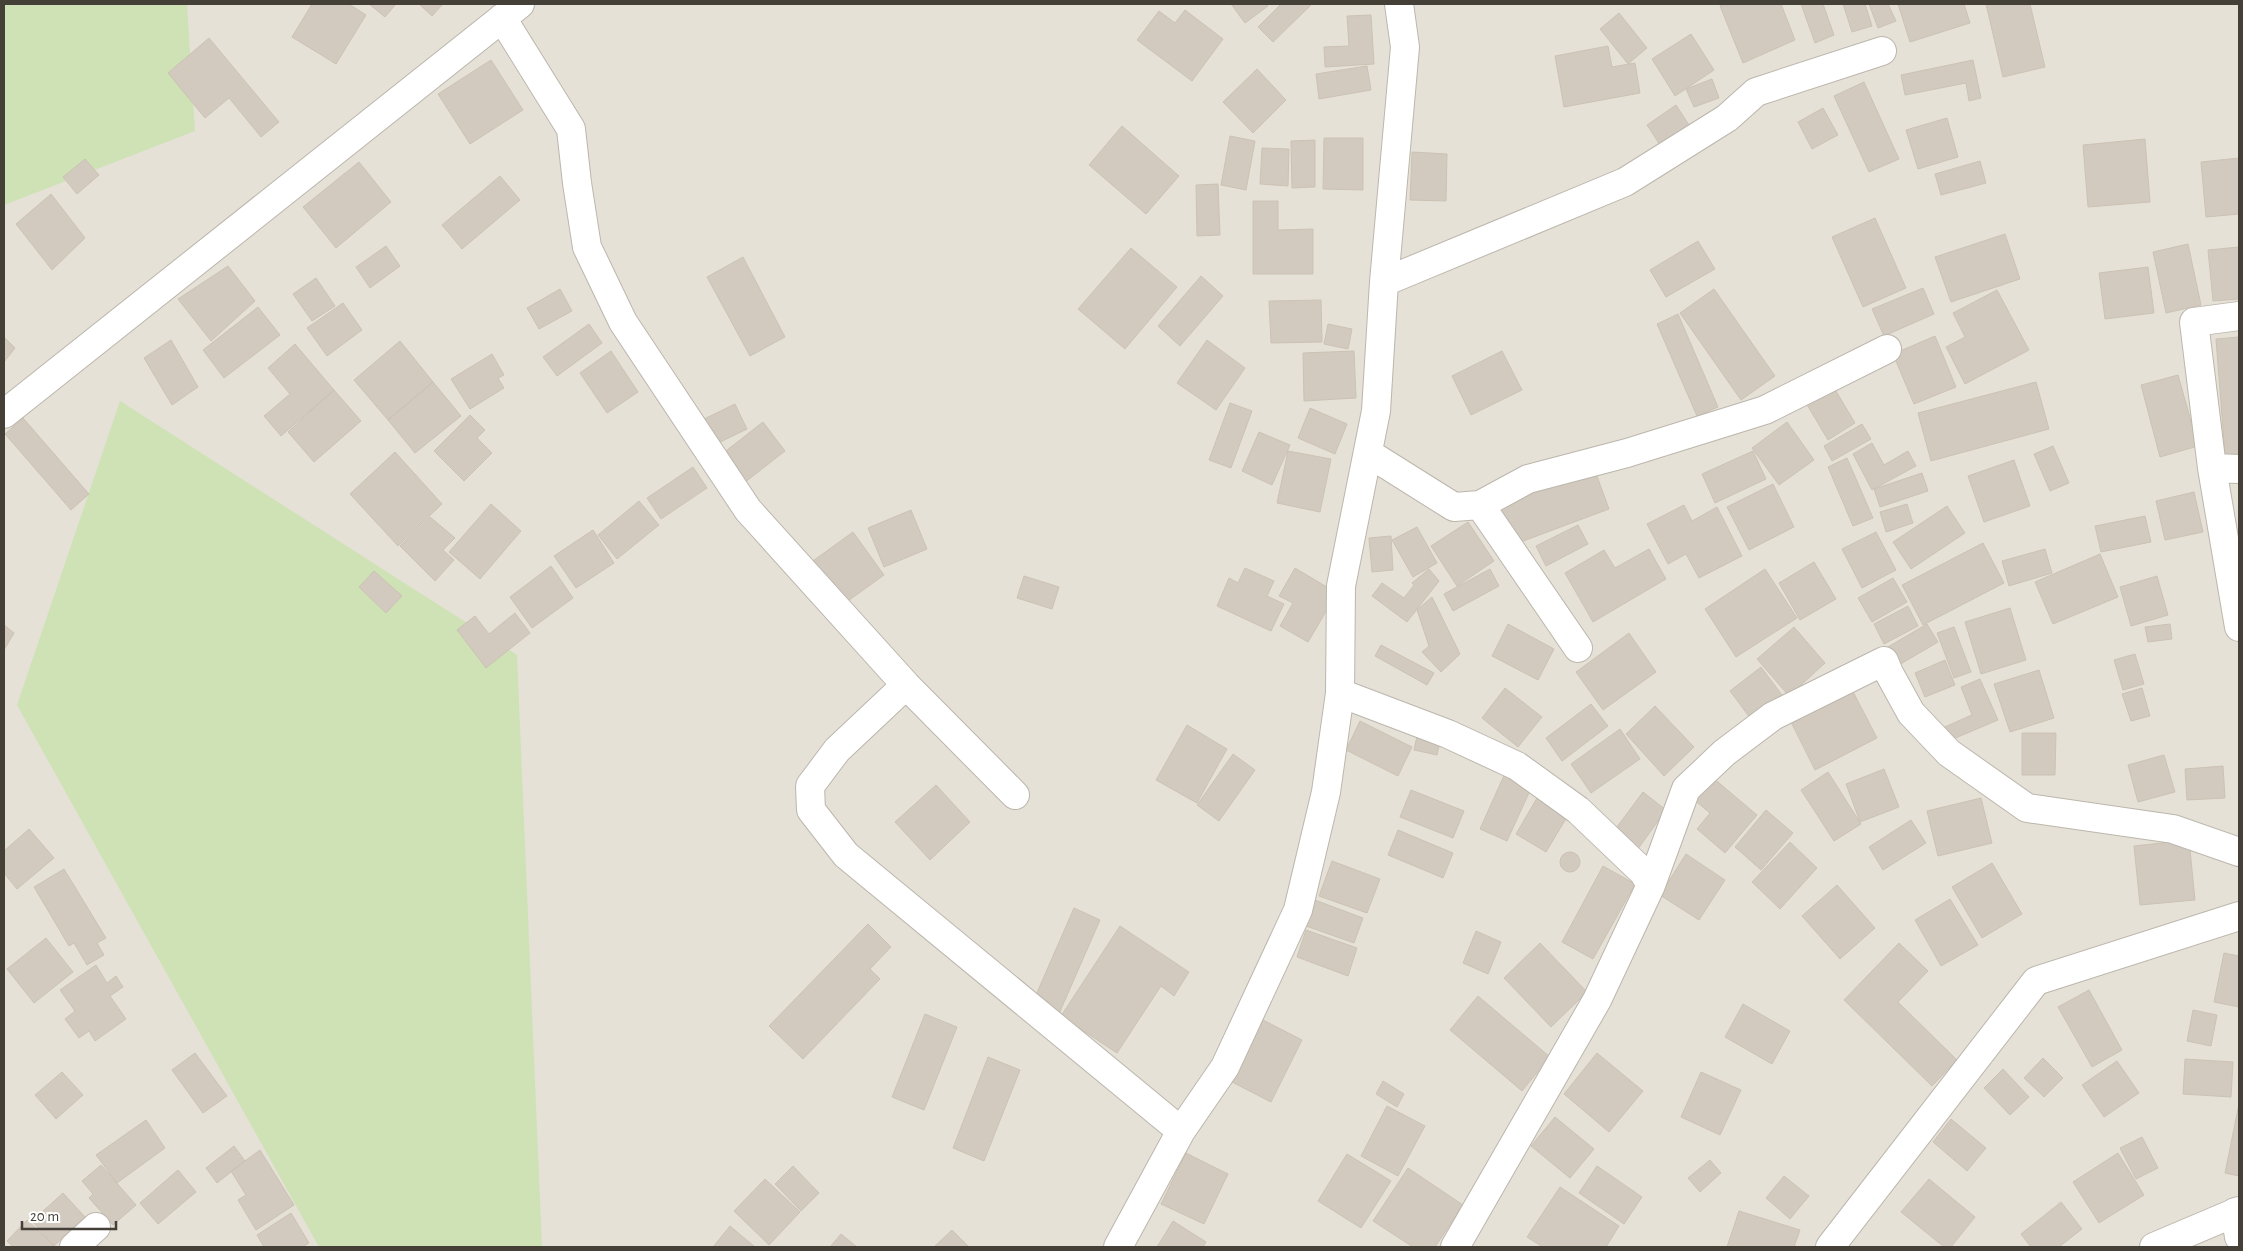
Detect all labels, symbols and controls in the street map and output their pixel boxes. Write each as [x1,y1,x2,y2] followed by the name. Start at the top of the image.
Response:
[22,1198,116,1230] scale bar
[30,1209,59,1224] text: 20 m

